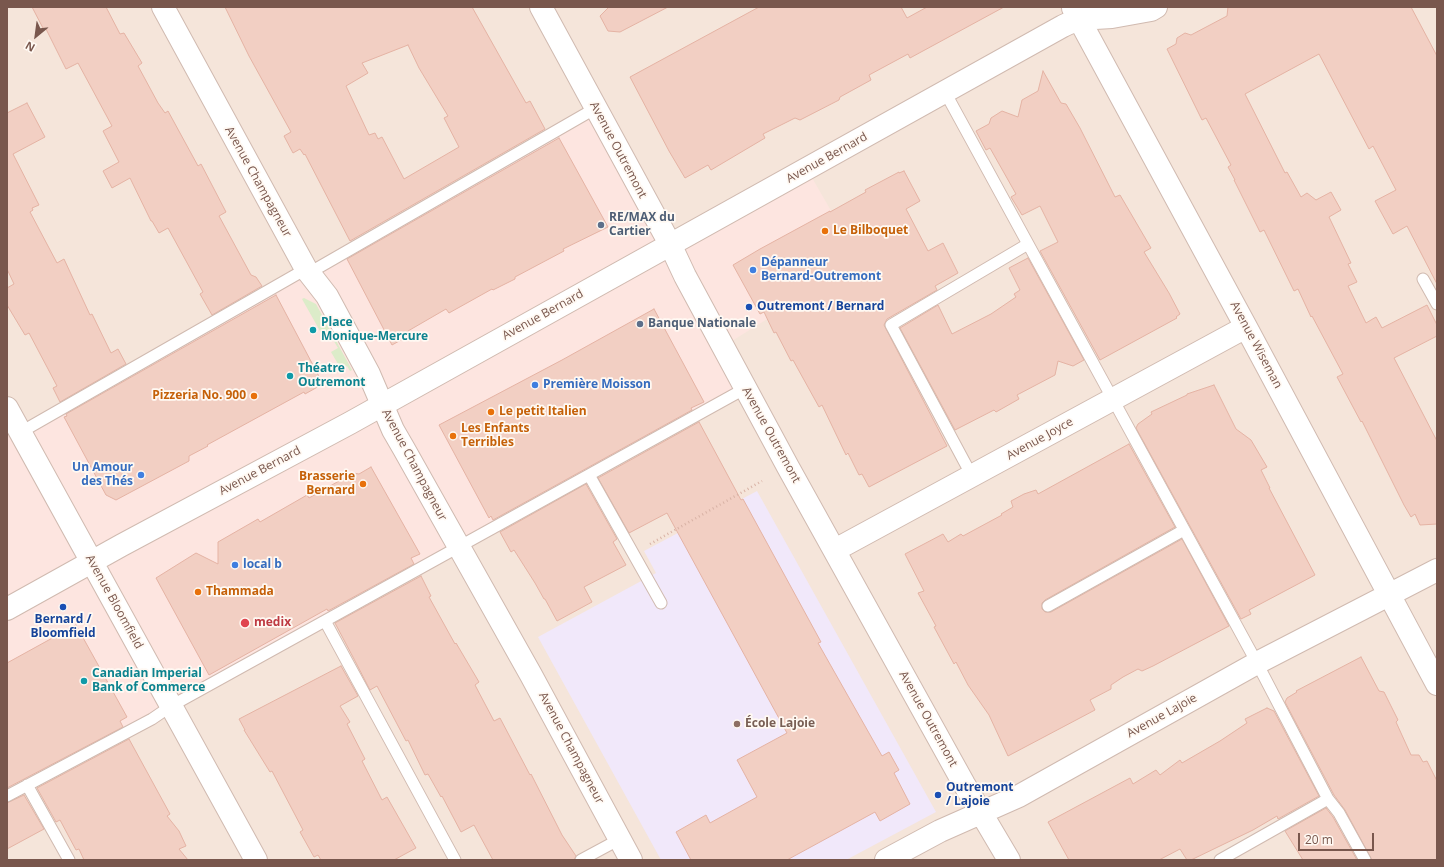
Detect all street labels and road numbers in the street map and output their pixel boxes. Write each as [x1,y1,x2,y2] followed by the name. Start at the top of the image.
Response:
[586,99,650,201] street label: Avenue Outremont
[222,124,294,240] street label: Avenue Champagneur
[784,130,870,186] street label: Avenue Bernard
[500,287,586,343] street label: Avenue Bernard
[1227,299,1285,391] street label: Avenue Wiseman
[739,385,803,485] street label: Avenue Outremont
[378,407,450,523] street label: Avenue Champagneur
[1004,415,1076,463] street label: Avenue Joyce
[217,443,303,499] street label: Avenue Bernard
[82,552,146,652] street label: Avenue Bloomfield
[896,669,960,769] street label: Avenue Outremont
[535,690,607,806] street label: Avenue Champagneur
[1124,691,1200,741] street label: Avenue Lajoie

